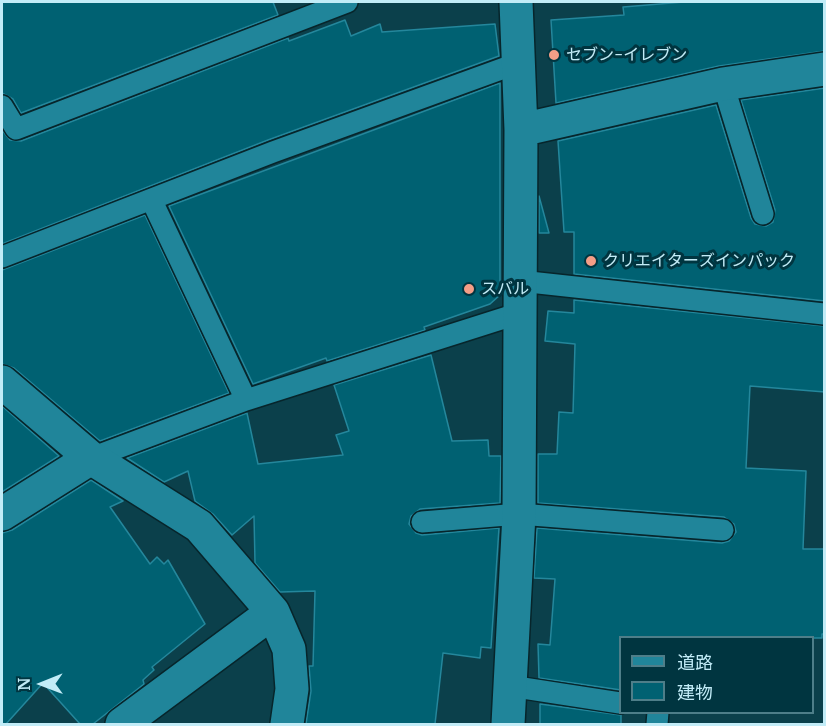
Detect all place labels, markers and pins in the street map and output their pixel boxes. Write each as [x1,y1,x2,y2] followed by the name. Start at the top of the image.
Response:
[566,45,687,65] place label: セブン-イレブン
[547,48,561,62] marker: セブン-イレブン
[603,251,795,271] place label: クリエイターズインパック
[584,254,598,268] marker: クリエイターズインパック
[481,279,529,299] place label: スバル
[462,282,476,296] marker: スバル

